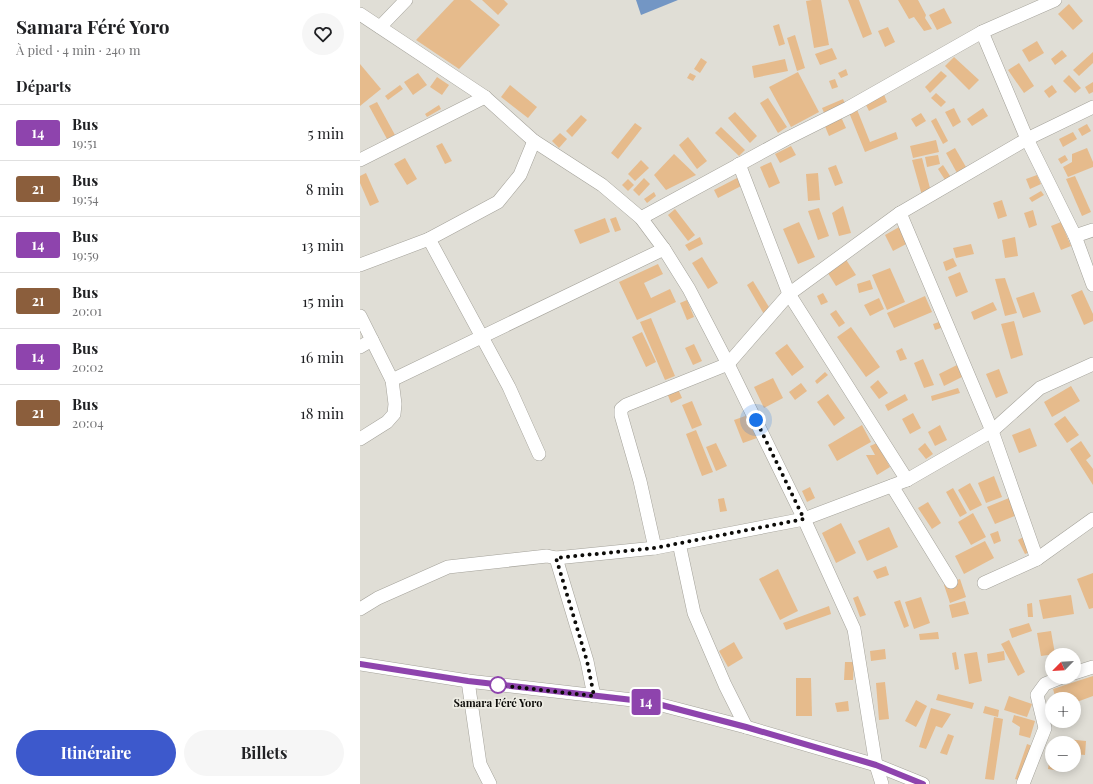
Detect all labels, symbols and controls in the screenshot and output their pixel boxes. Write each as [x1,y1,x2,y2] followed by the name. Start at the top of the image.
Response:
[16,13,170,39] text: Samara Féré Yoro
[302,13,344,55] button: heart
[16,41,140,58] text: À pied · 4 min · 240 m
[16,76,71,96] text: Départs
[72,114,98,134] text: Bus
[32,123,44,142] text: 14
[308,123,344,143] text: 5 min
[72,134,97,151] text: 19:51
[72,170,98,190] text: Bus
[32,179,44,198] text: 21
[306,179,344,199] text: 8 min
[72,190,99,207] text: 19:54
[72,226,98,246] text: Bus
[32,235,44,254] text: 14
[302,235,344,255] text: 13 min
[72,246,99,263] text: 19:59
[72,282,98,302] text: Bus
[32,291,44,310] text: 21
[302,291,344,311] text: 15 min
[72,302,102,319] text: 20:01
[72,338,98,358] text: Bus
[32,347,44,366] text: 14
[300,347,344,367] text: 16 min
[72,358,104,375] text: 20:02
[72,394,98,414] text: Bus
[32,403,44,422] text: 21
[300,403,344,423] text: 18 min
[746,410,766,430] your location
[72,414,104,431] text: 20:04
[1045,648,1081,684] north arrow
[1045,648,1081,772] map controls
[489,676,507,694] marker: Samara Féré Yoro
[628,689,664,715] line badge: 14
[640,692,652,711] text: 14
[1045,692,1081,728] button: +
[454,695,542,710] place label: Samara Féré Yoro
[16,730,176,776] button: Itinéraire
[184,730,344,776] button: Billets
[1045,736,1081,772] button: −

